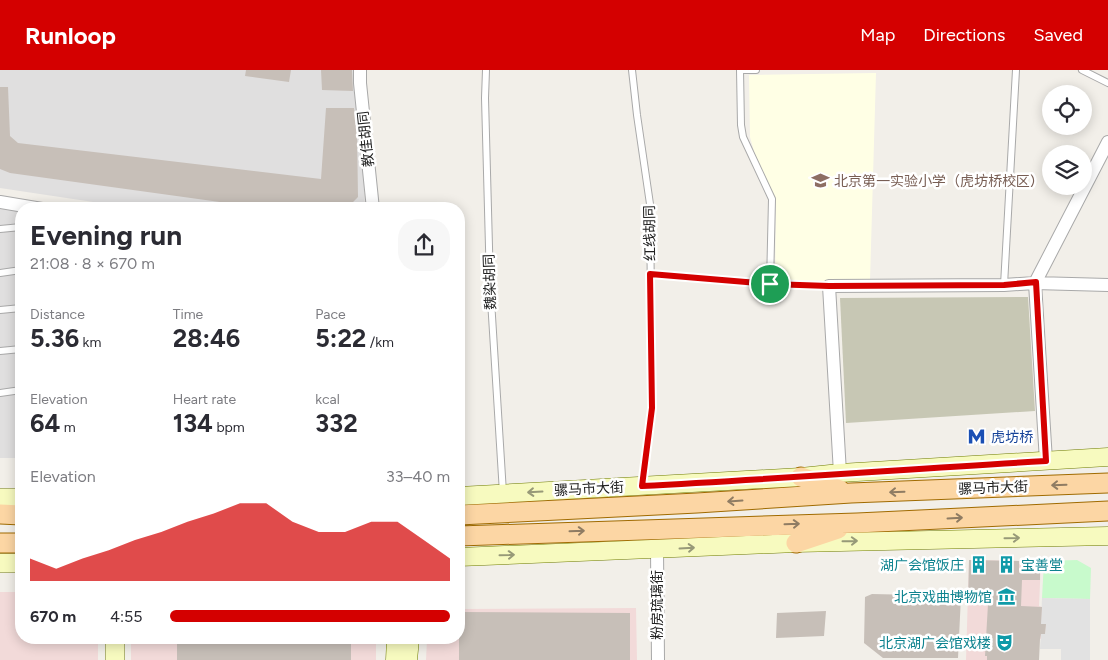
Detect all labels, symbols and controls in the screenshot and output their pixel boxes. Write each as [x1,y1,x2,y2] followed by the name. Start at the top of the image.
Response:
[25,21,116,50] text: Runloop
[860,24,895,46] text: Map
[923,24,1005,46] text: Directions
[1033,24,1083,46] text: Saved
[1042,85,1092,195] map controls
[1042,85,1092,135] button: locate
[355,110,377,168] street label: 教佳胡同
[1042,145,1092,195] button: layers
[810,171,830,191] school or university icon: 北京第一实验小学（虎坊桥校区)
[834,173,1035,190] place label: 北京第一实验小学（虎坊桥校区)
[641,205,659,261] street label: 红线胡同
[30,218,182,252] text: Evening run
[398,219,450,271] button: share
[30,254,155,273] text: 21:08 · 8 × 670 m
[481,254,499,310] street label: 魏染胡同
[749,263,791,305] pin
[756,270,784,298] icon: arrive
[30,306,85,323] text: Distance
[173,306,203,323] text: Time
[315,306,346,323] text: Pace
[30,323,79,353] text: 5.36
[173,323,240,353] text: 28:46
[315,323,366,353] text: 5:22
[79,334,101,351] text: km
[366,334,394,351] text: /km
[30,391,88,408] text: Elevation
[173,391,236,408] text: Heart rate
[315,391,340,408] text: kcal
[30,408,60,438] text: 64
[173,408,213,438] text: 134
[315,408,358,438] text: 332
[60,419,76,436] text: m
[213,419,245,436] text: bpm
[967,427,987,447] metro station icon: 虎坊桥
[991,429,1033,446] place label: 虎坊桥
[30,467,96,486] text: Elevation
[386,467,450,486] text: 33–40 m
[958,478,1028,498] street label: 骡马市大街
[554,479,624,499] street label: 骡马市大街
[1052,480,1068,490] one-way arrow
[528,487,544,496] one-way arrow
[889,487,905,496] one-way arrow
[727,496,743,505] one-way arrow
[946,513,962,523] one-way arrow
[784,520,800,529] one-way arrow
[569,526,585,536] one-way arrow
[1004,533,1020,543] one-way arrow
[841,537,857,546] one-way arrow
[679,544,695,553] one-way arrow
[499,551,515,560] one-way arrow
[968,555,988,575] building icon: 湖广会馆饭庄
[997,555,1017,575] building icon: 宝善堂
[880,557,964,574] place label: 湖广会馆饭庄
[1021,557,1063,574] place label: 宝善堂
[649,570,666,640] street label: 粉房琉璃街
[996,587,1016,607] museum icon: 北京戏曲博物馆
[894,589,992,606] place label: 北京戏曲博物馆
[30,607,76,626] text: 670 m
[110,607,142,626] text: 4:55
[995,633,1015,653] theatre icon: 北京湖广会馆戏楼
[879,635,991,652] place label: 北京湖广会馆戏楼

